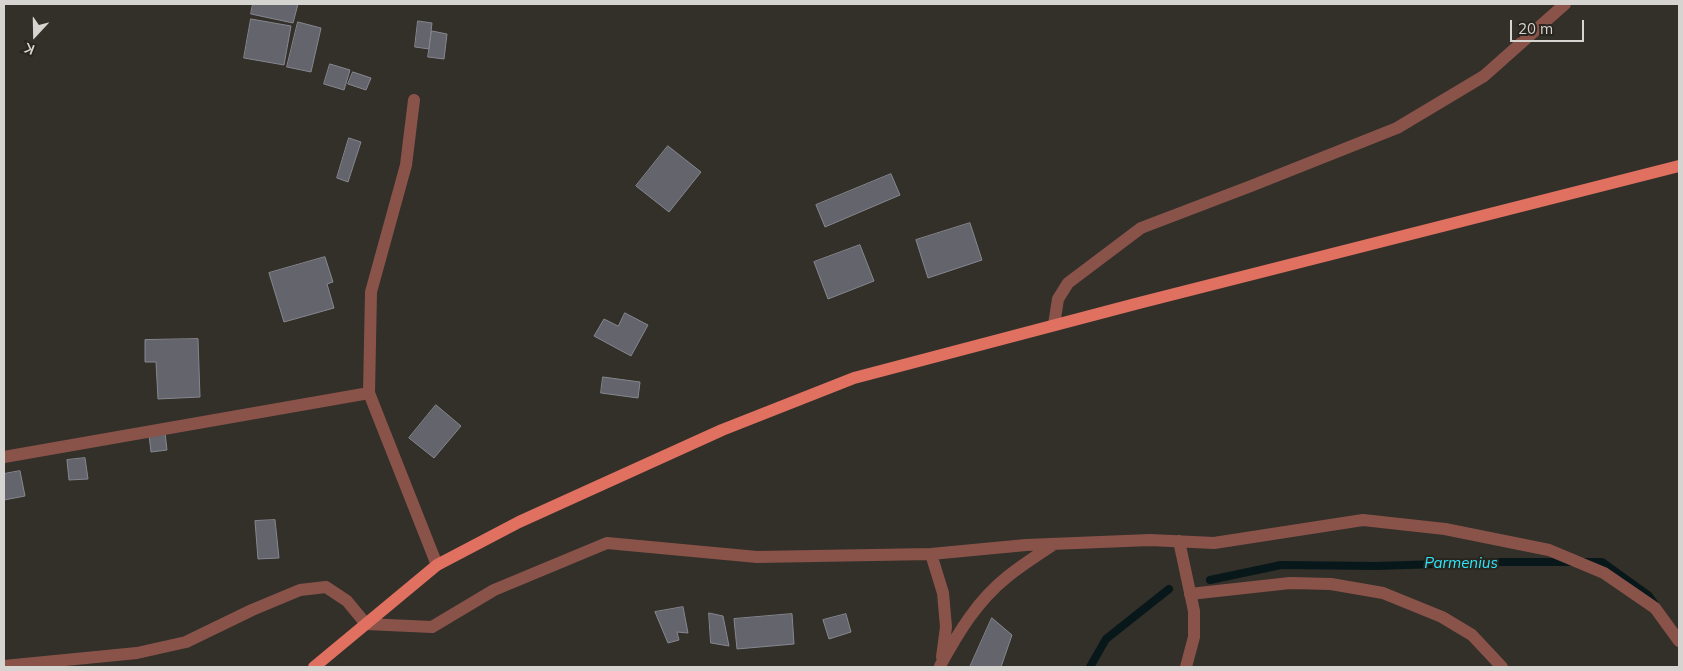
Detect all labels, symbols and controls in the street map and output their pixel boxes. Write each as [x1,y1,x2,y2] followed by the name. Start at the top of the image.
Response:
[10,10,60,60] north arrow
[1513,10,1587,42] scale bar
[1518,19,1553,38] text: 20 m
[22,39,37,59] text: K
[1424,554,1498,572] water label: Parmenius

